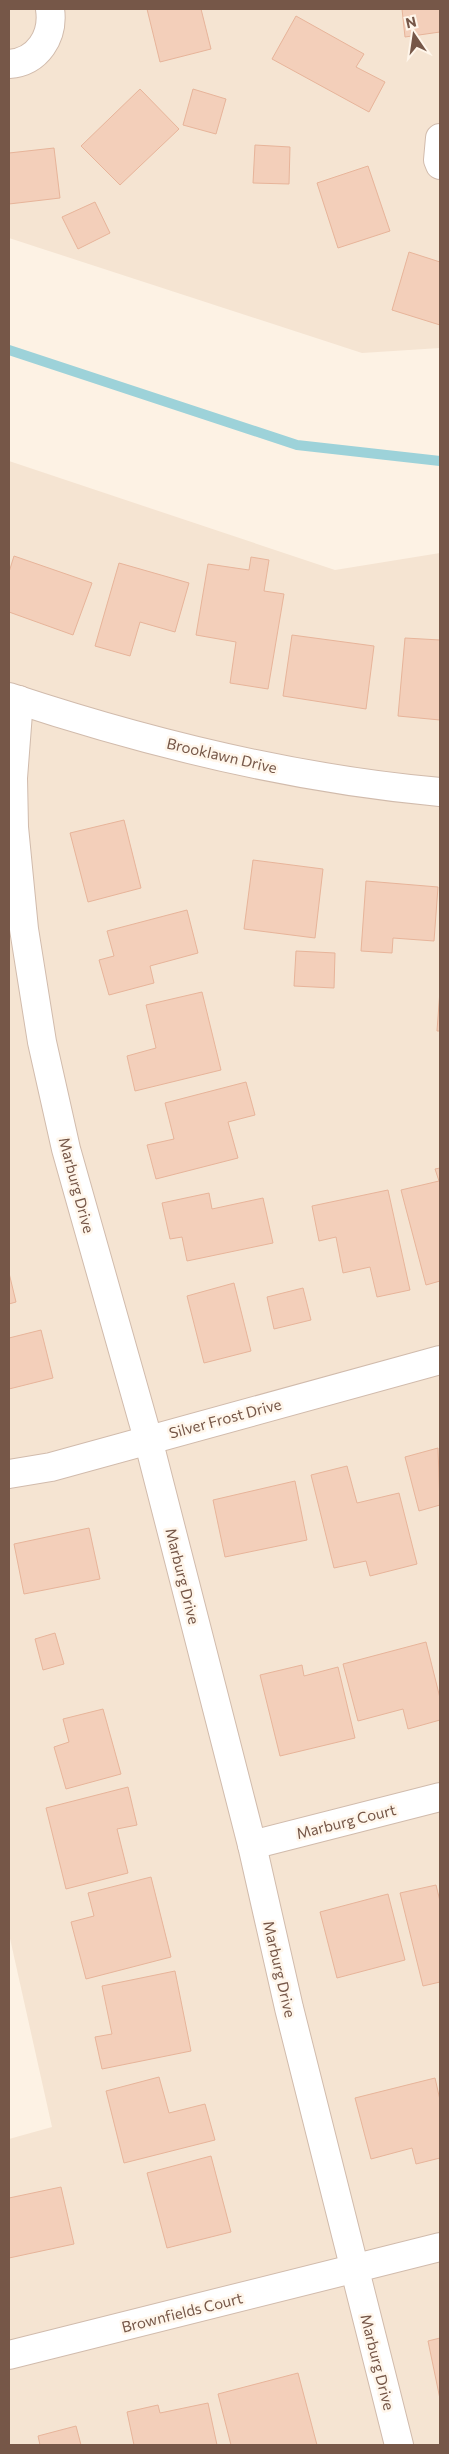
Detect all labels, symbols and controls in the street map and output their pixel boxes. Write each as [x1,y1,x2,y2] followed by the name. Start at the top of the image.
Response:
[389,10,439,60] north arrow
[404,12,418,31] text: N
[165,734,279,776] street label: Brooklawn Drive
[56,1135,98,1235] street label: Marburg Drive
[167,1394,283,1442] street label: Silver Frost Drive
[162,1526,204,1626] street label: Marburg Drive
[294,1800,398,1842] street label: Marburg Court
[260,1919,300,2019] street label: Marburg Drive
[119,2288,245,2336] street label: Brownfields Court
[357,2312,399,2412] street label: Marburg Drive

